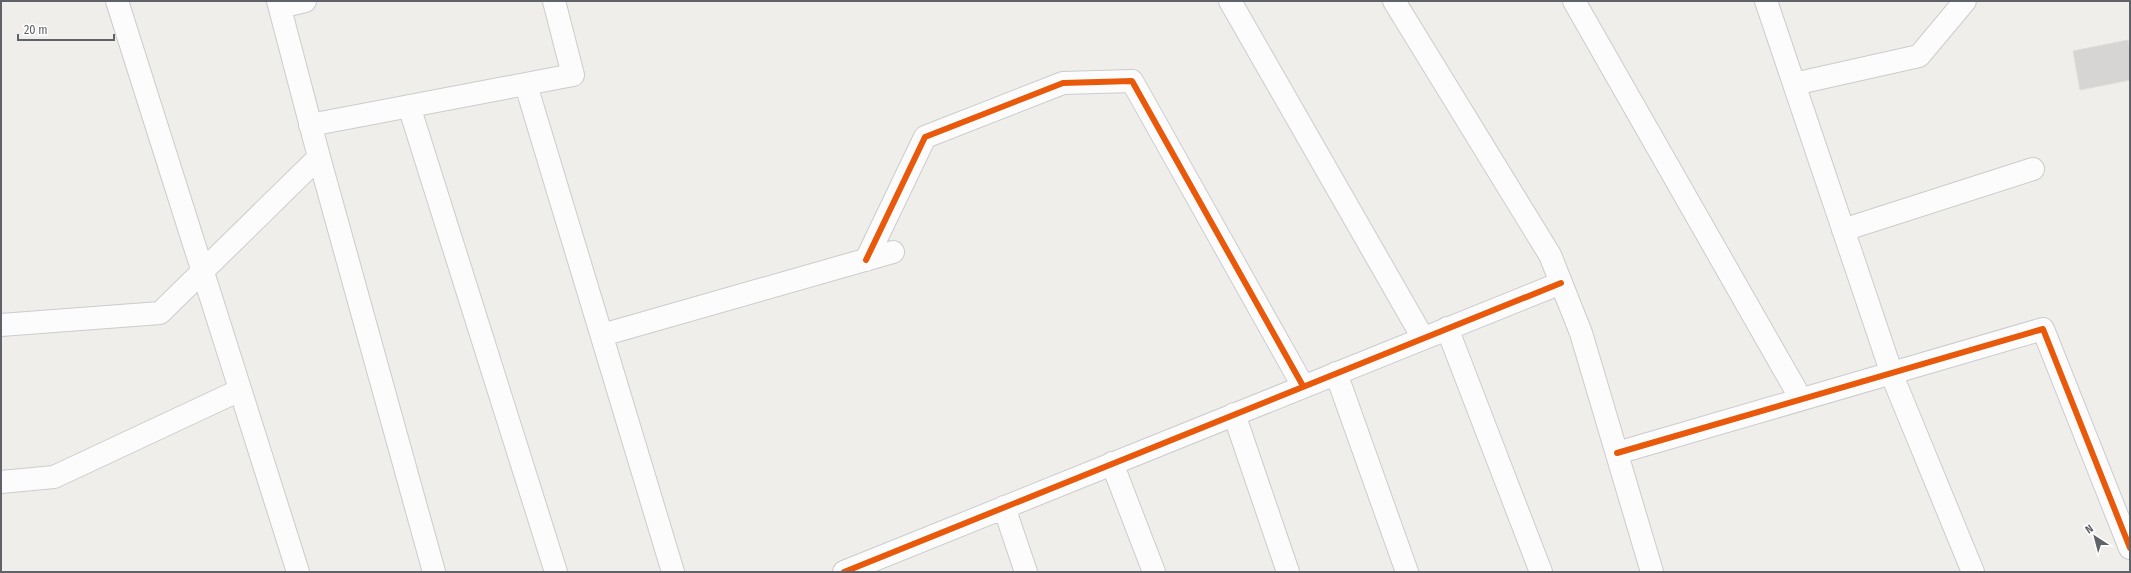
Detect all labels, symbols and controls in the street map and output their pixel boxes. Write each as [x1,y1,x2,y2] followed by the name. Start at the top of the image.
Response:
[18,16,114,42] scale bar
[24,23,48,37] text: 20 m
[2075,517,2115,557] north arrow
[2083,522,2096,537] text: N

